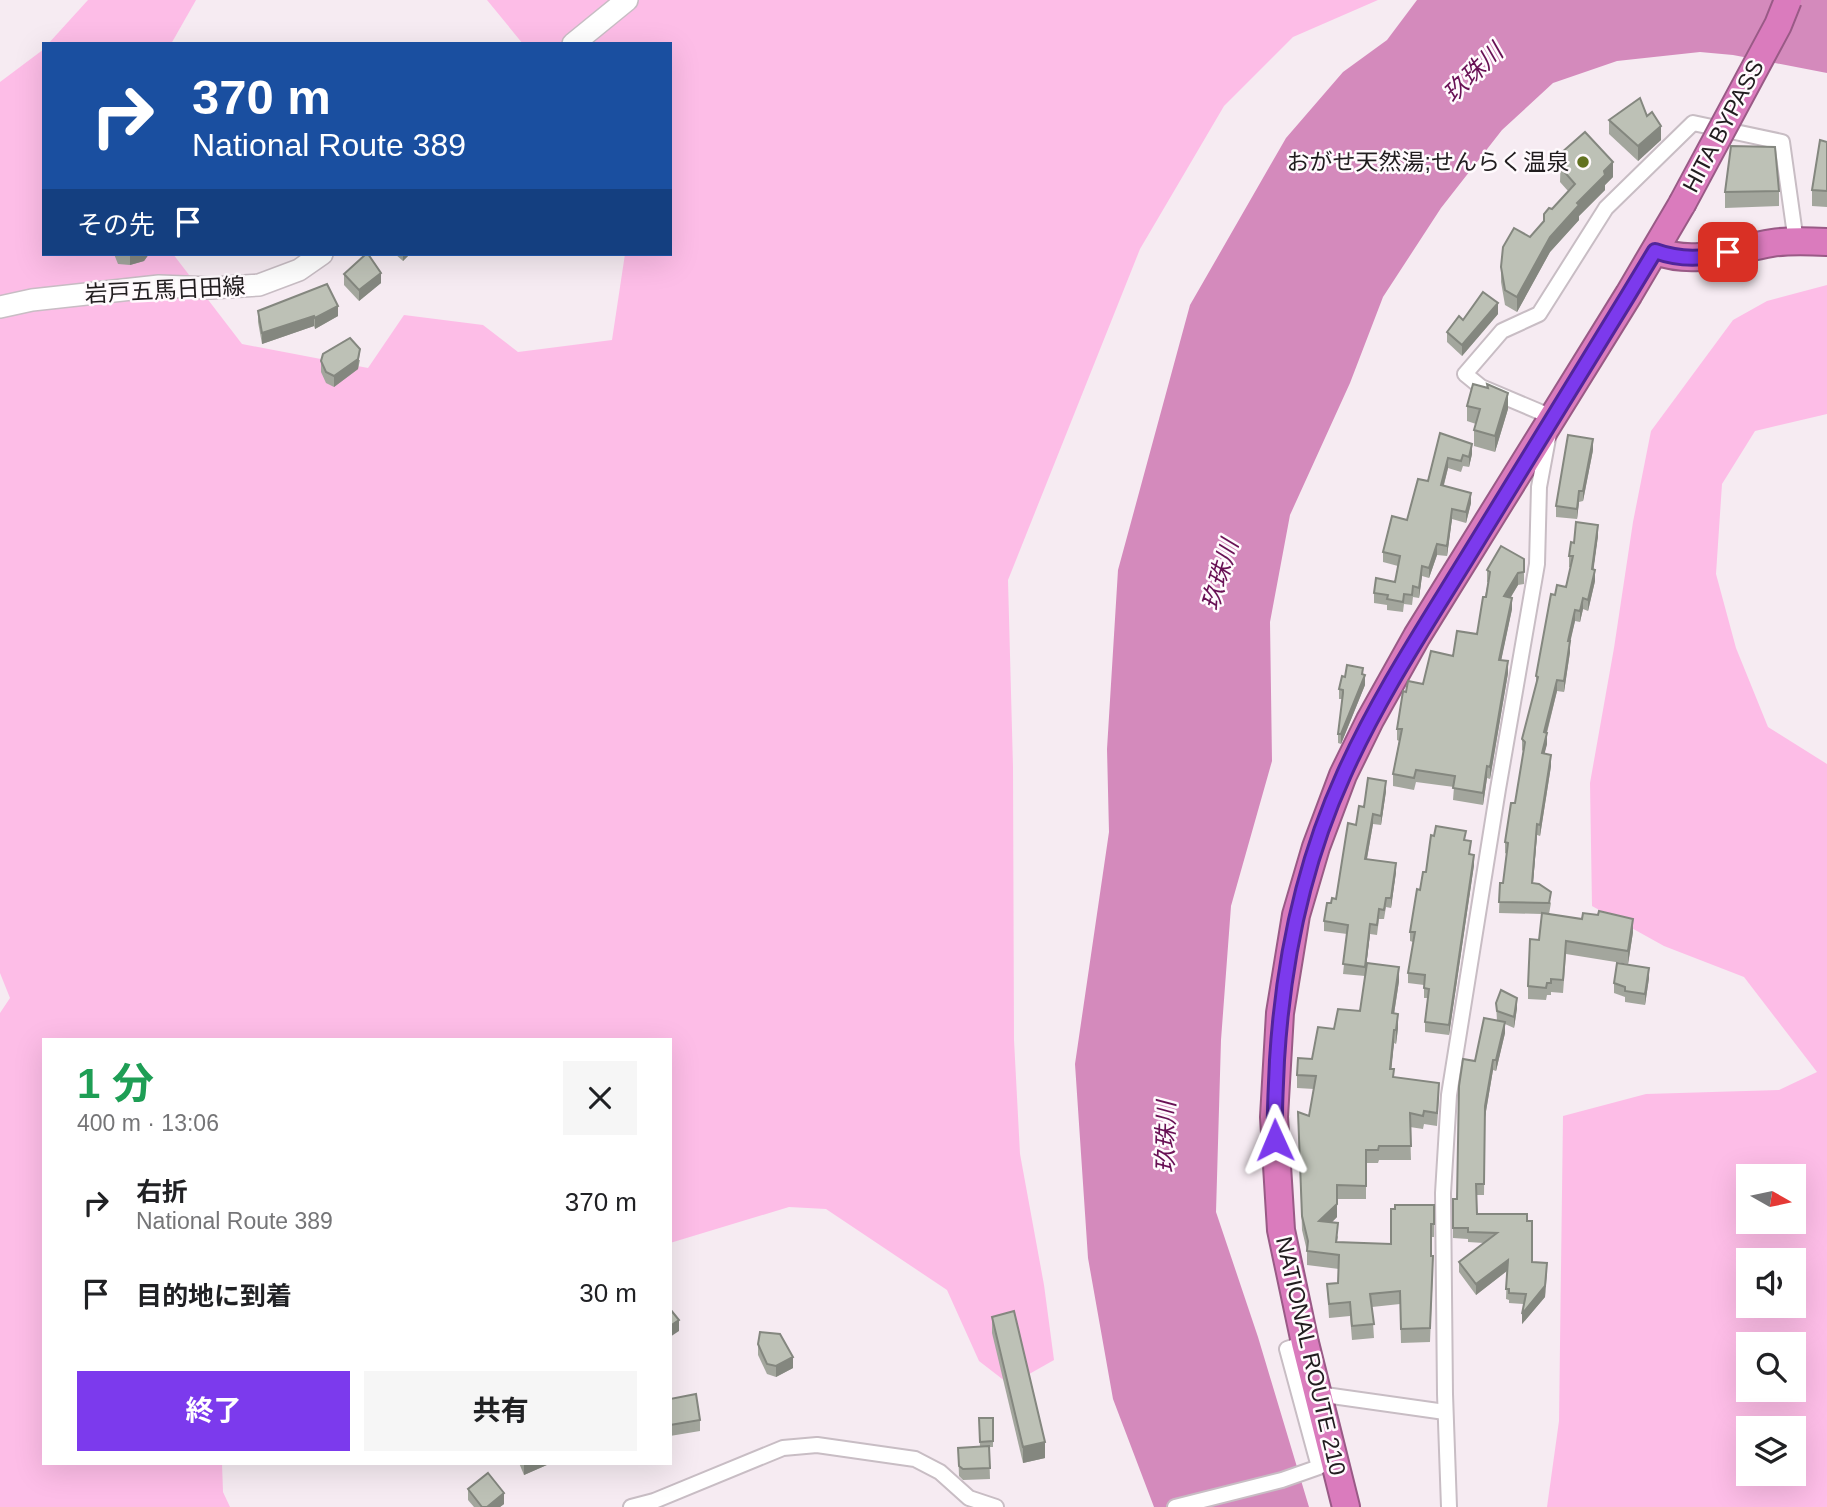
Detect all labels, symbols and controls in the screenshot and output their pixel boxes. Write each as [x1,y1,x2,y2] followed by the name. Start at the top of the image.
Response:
[1437,36,1510,107] water label: 玖珠川
[1677,55,1769,197] street label: HITA BYPASS
[77,70,168,161] icon: right
[192,70,331,124] text: 370 m
[192,127,466,163] text: National Route 389
[1287,149,1569,175] place label: おがせ天然湯;せんらく温泉
[1575,154,1591,170] marker: おがせ天然湯;せんらく温泉
[169,203,207,241] icon: arrive
[77,210,155,240] text: その先
[1698,222,1758,282] pin
[1709,233,1747,271] icon: arrive
[84,273,246,307] street label: 岩戸五馬日田線
[1196,534,1244,613] water label: 玖珠川
[77,1060,154,1107] text: 1 分
[563,1061,637,1135] button: close
[1151,1098,1180,1173] water label: 玖珠川
[1238,1103,1312,1177] position arrow
[77,1110,219,1136] text: 400 m · 13:06
[1736,1164,1806,1234] north arrow
[1736,1164,1806,1486] map controls
[136,1177,188,1207] text: 右折
[77,1184,115,1222] icon: right
[565,1187,637,1217] text: 370 m
[136,1208,333,1234] text: National Route 389
[1271,1234,1351,1478] street label: NATIONAL ROUTE 210
[1736,1248,1806,1318] button: sound
[77,1275,115,1313] icon: arrive
[579,1278,637,1308] text: 30 m
[136,1281,292,1311] text: 目的地に到着
[1736,1332,1806,1402] button: search
[77,1371,350,1451] button: 終了
[364,1371,637,1451] button: 共有
[1736,1416,1806,1486] button: layers

